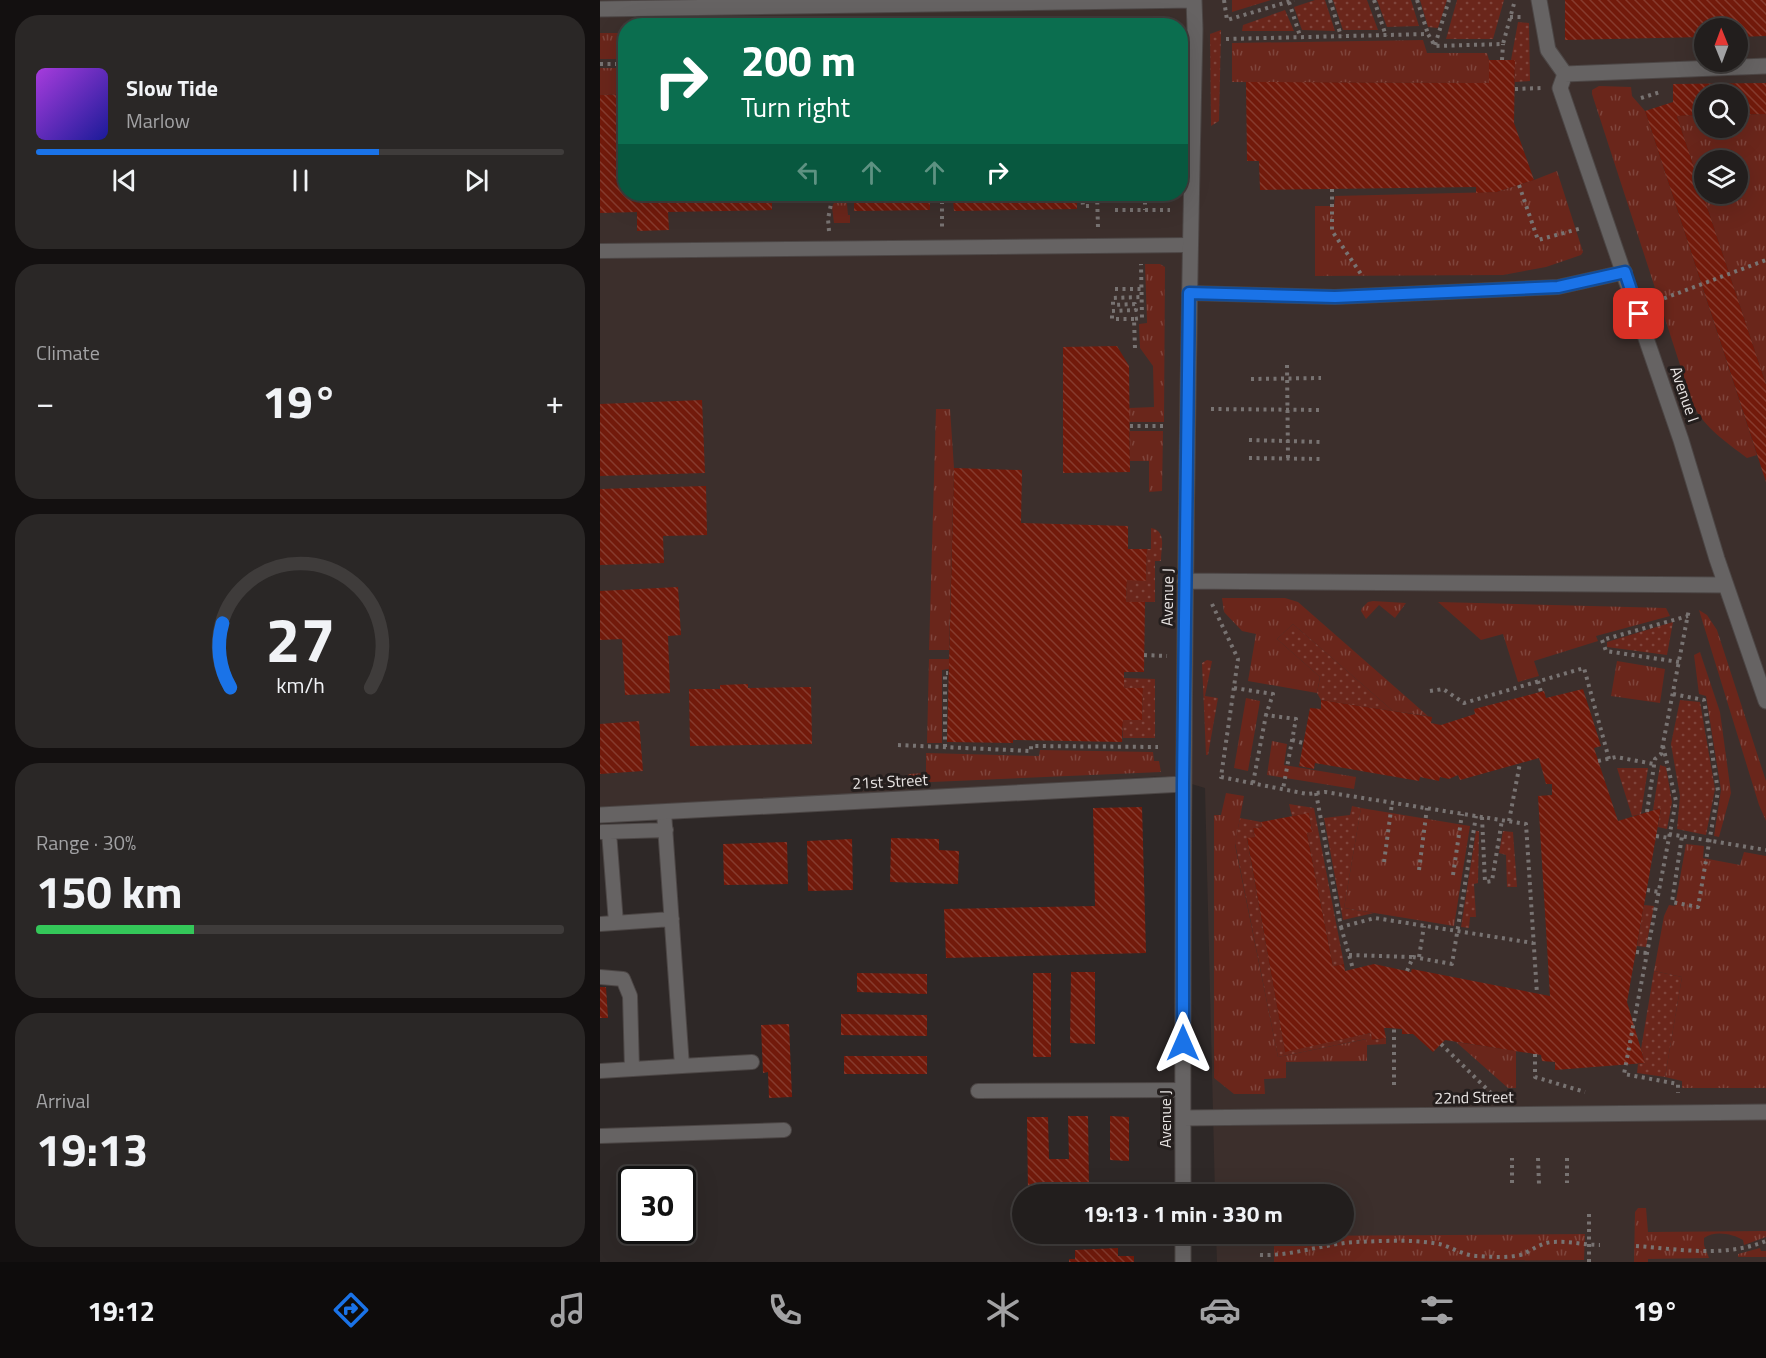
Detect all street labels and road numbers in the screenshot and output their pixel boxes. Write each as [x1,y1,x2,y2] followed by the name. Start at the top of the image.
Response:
[1664,363,1706,425] street label: Avenue I
[1154,568,1180,626] street label: Avenue J
[852,767,929,795] street label: 21st Street
[1434,1084,1514,1110] street label: 22nd Street
[1153,1090,1177,1148] street label: Avenue J

